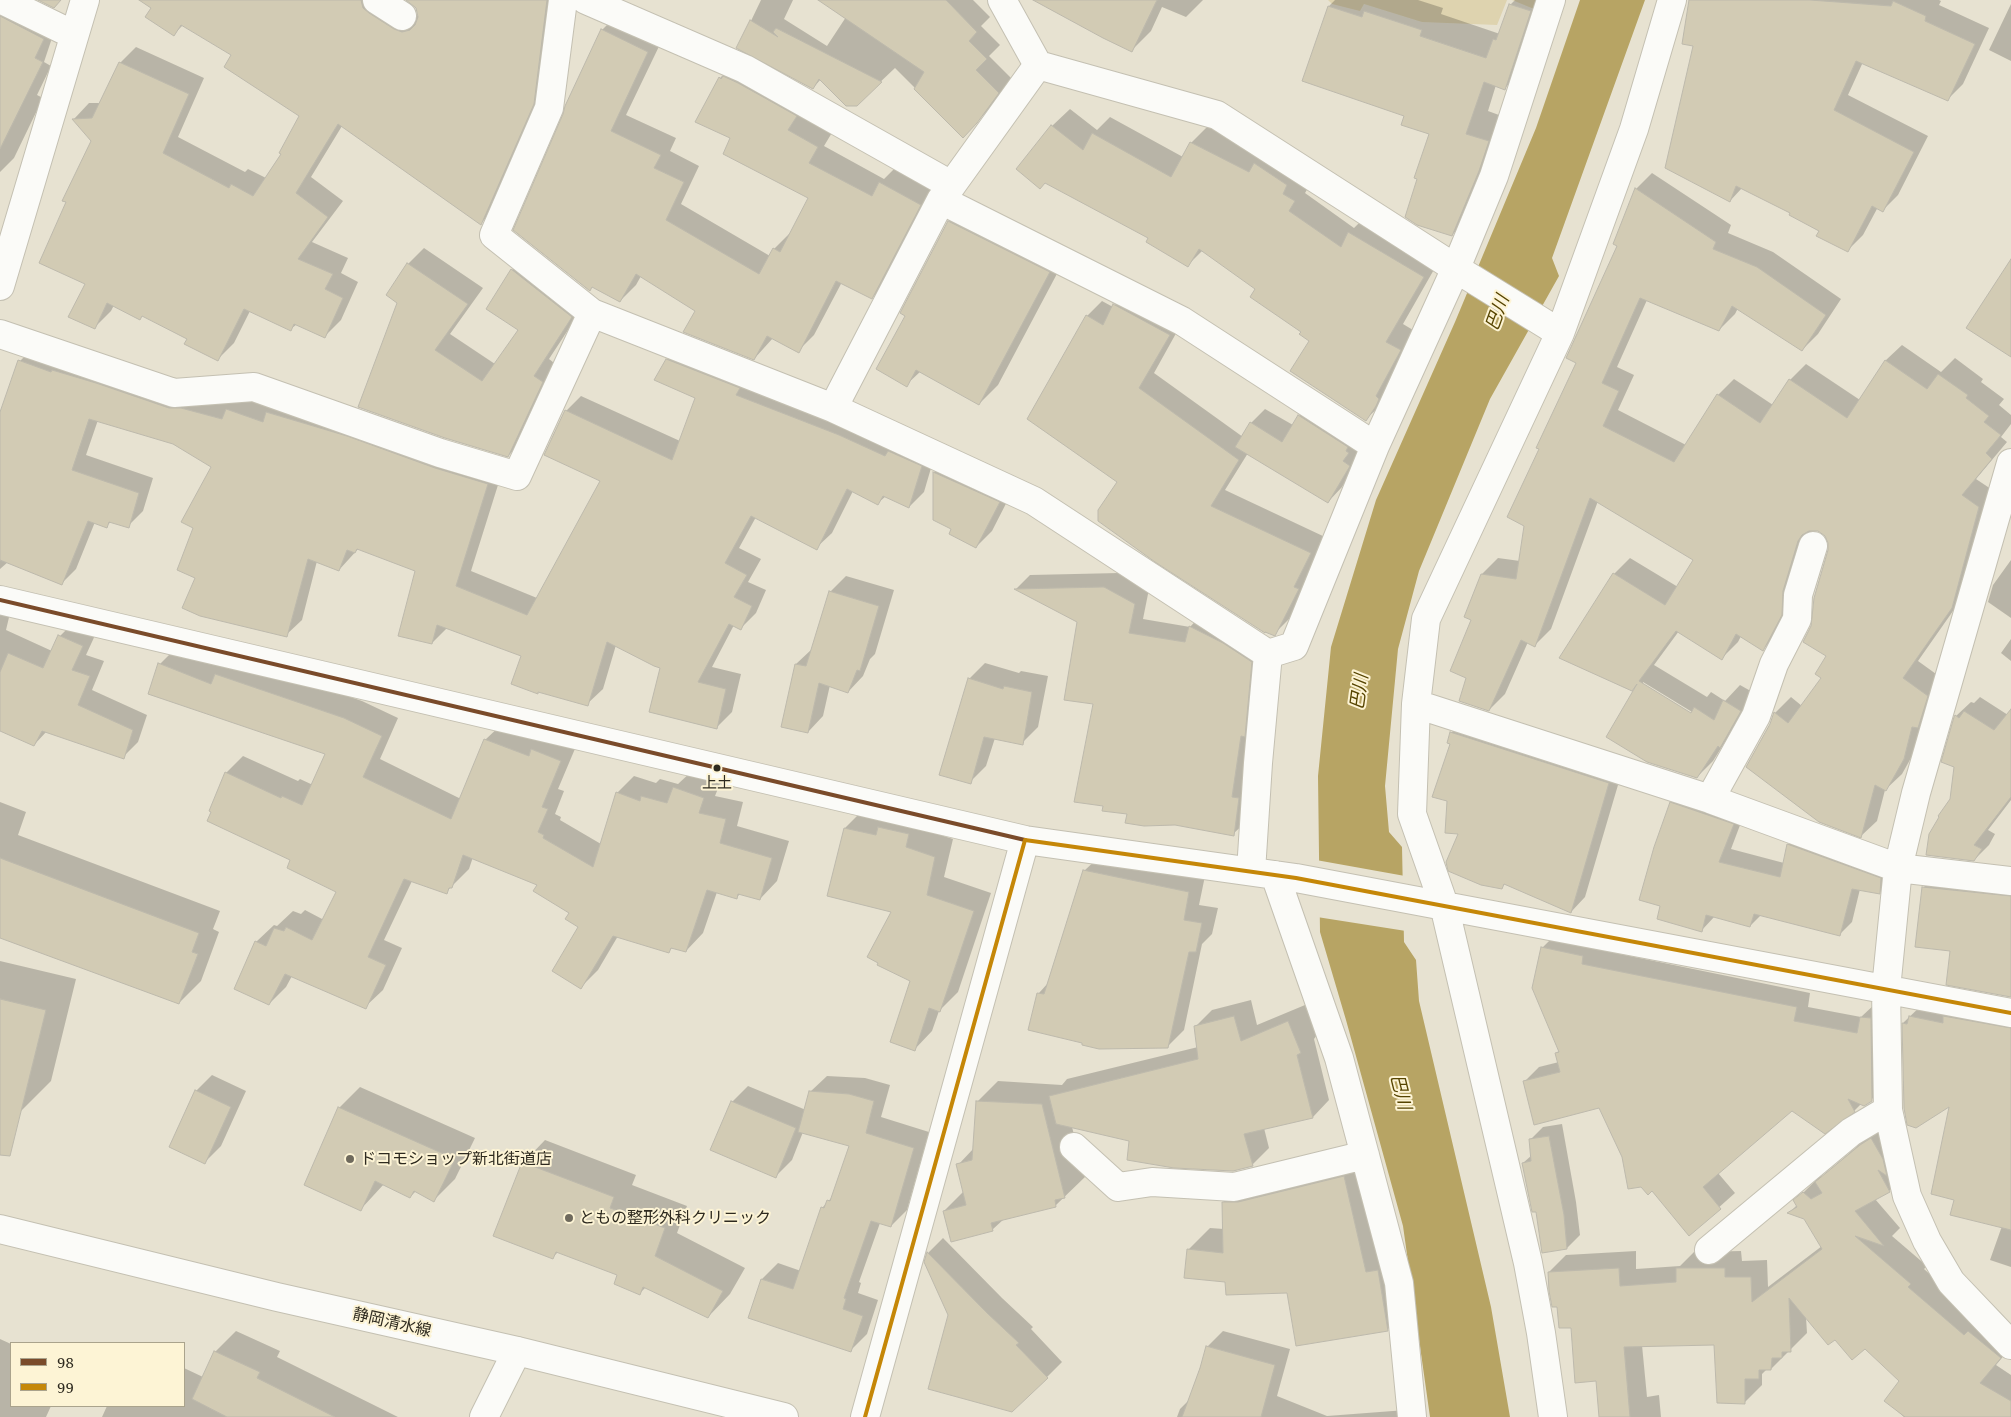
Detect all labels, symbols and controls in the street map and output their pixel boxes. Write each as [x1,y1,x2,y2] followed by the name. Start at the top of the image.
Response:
[1482,292,1514,334] water label: 巴川
[1347,673,1373,711] water label: 巴川
[712,763,722,773] marker: 上土
[702,775,732,793] place label: 上土
[1385,1072,1415,1112] water label: 巴川
[360,1149,552,1169] place label: ドコモショップ新北街道店
[344,1153,356,1165] marker: ドコモショップ新北街道店
[579,1208,771,1228] place label: ともの整形外科クリニック
[563,1212,575,1224] marker: ともの整形外科クリニック
[351,1305,433,1341] street label: 静岡清水線
[10,1342,185,1407] legend
[57,1352,74,1372] text: 98
[57,1377,74,1397] text: 99

